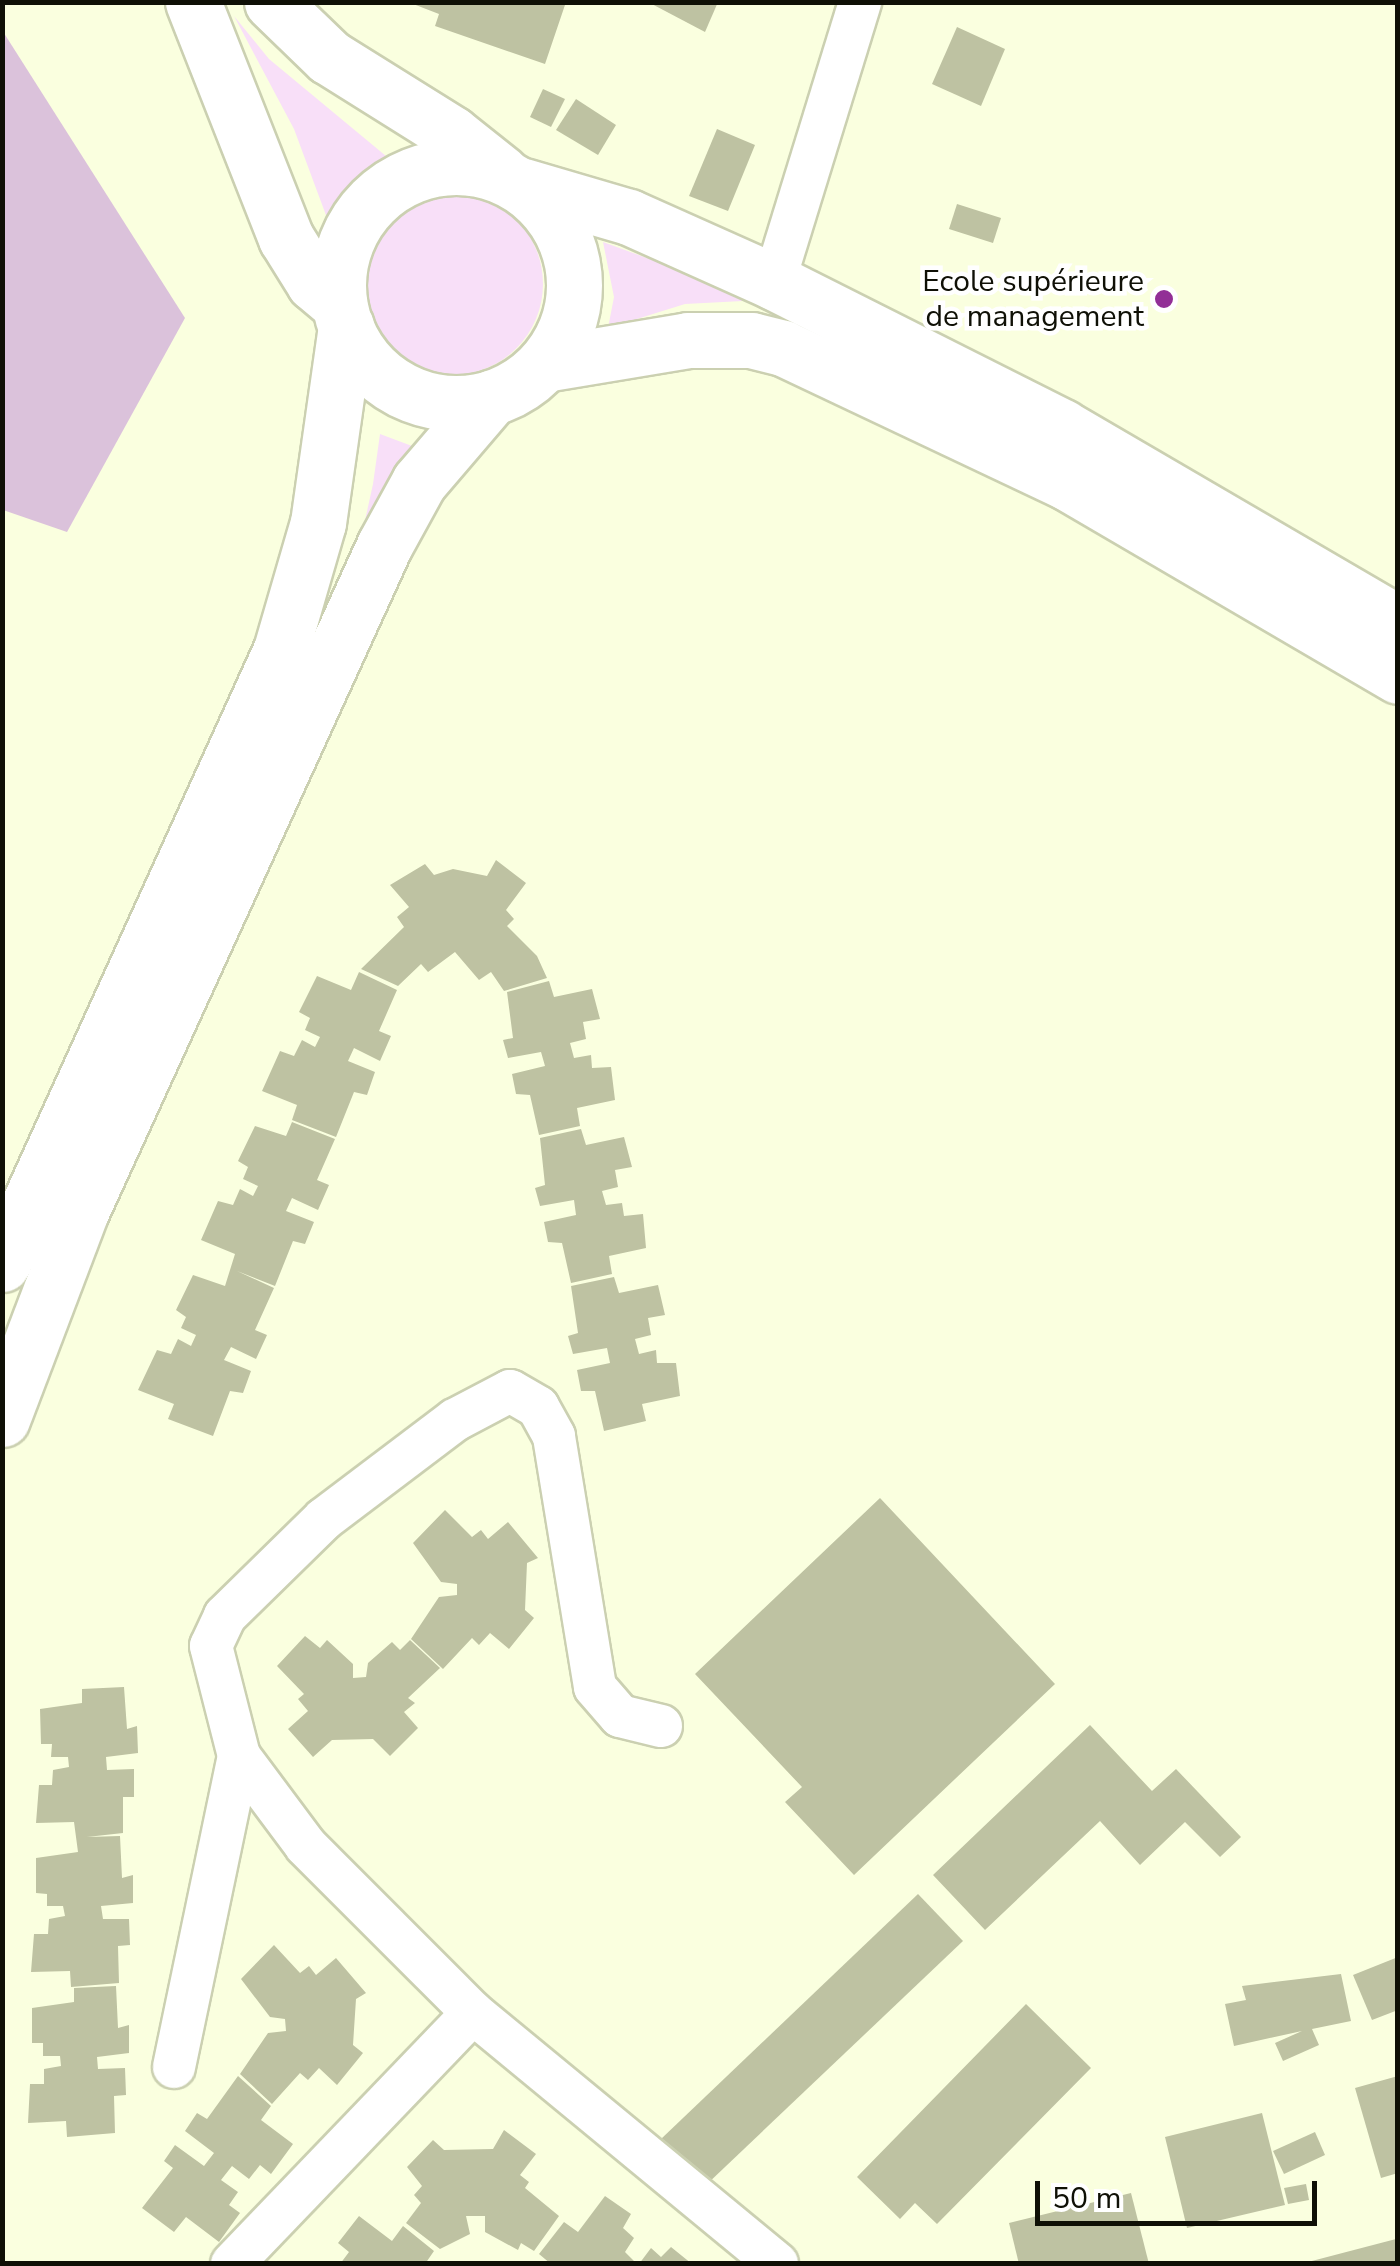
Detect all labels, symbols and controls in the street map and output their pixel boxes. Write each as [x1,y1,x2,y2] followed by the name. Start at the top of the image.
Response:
[922,264,1144,334] place label: Ecole supérieure de management
[1153,288,1175,310] marker: Ecole supérieure de management
[1040,2161,1322,2223] scale bar
[1052,2178,1121,2219] text: 50 m

